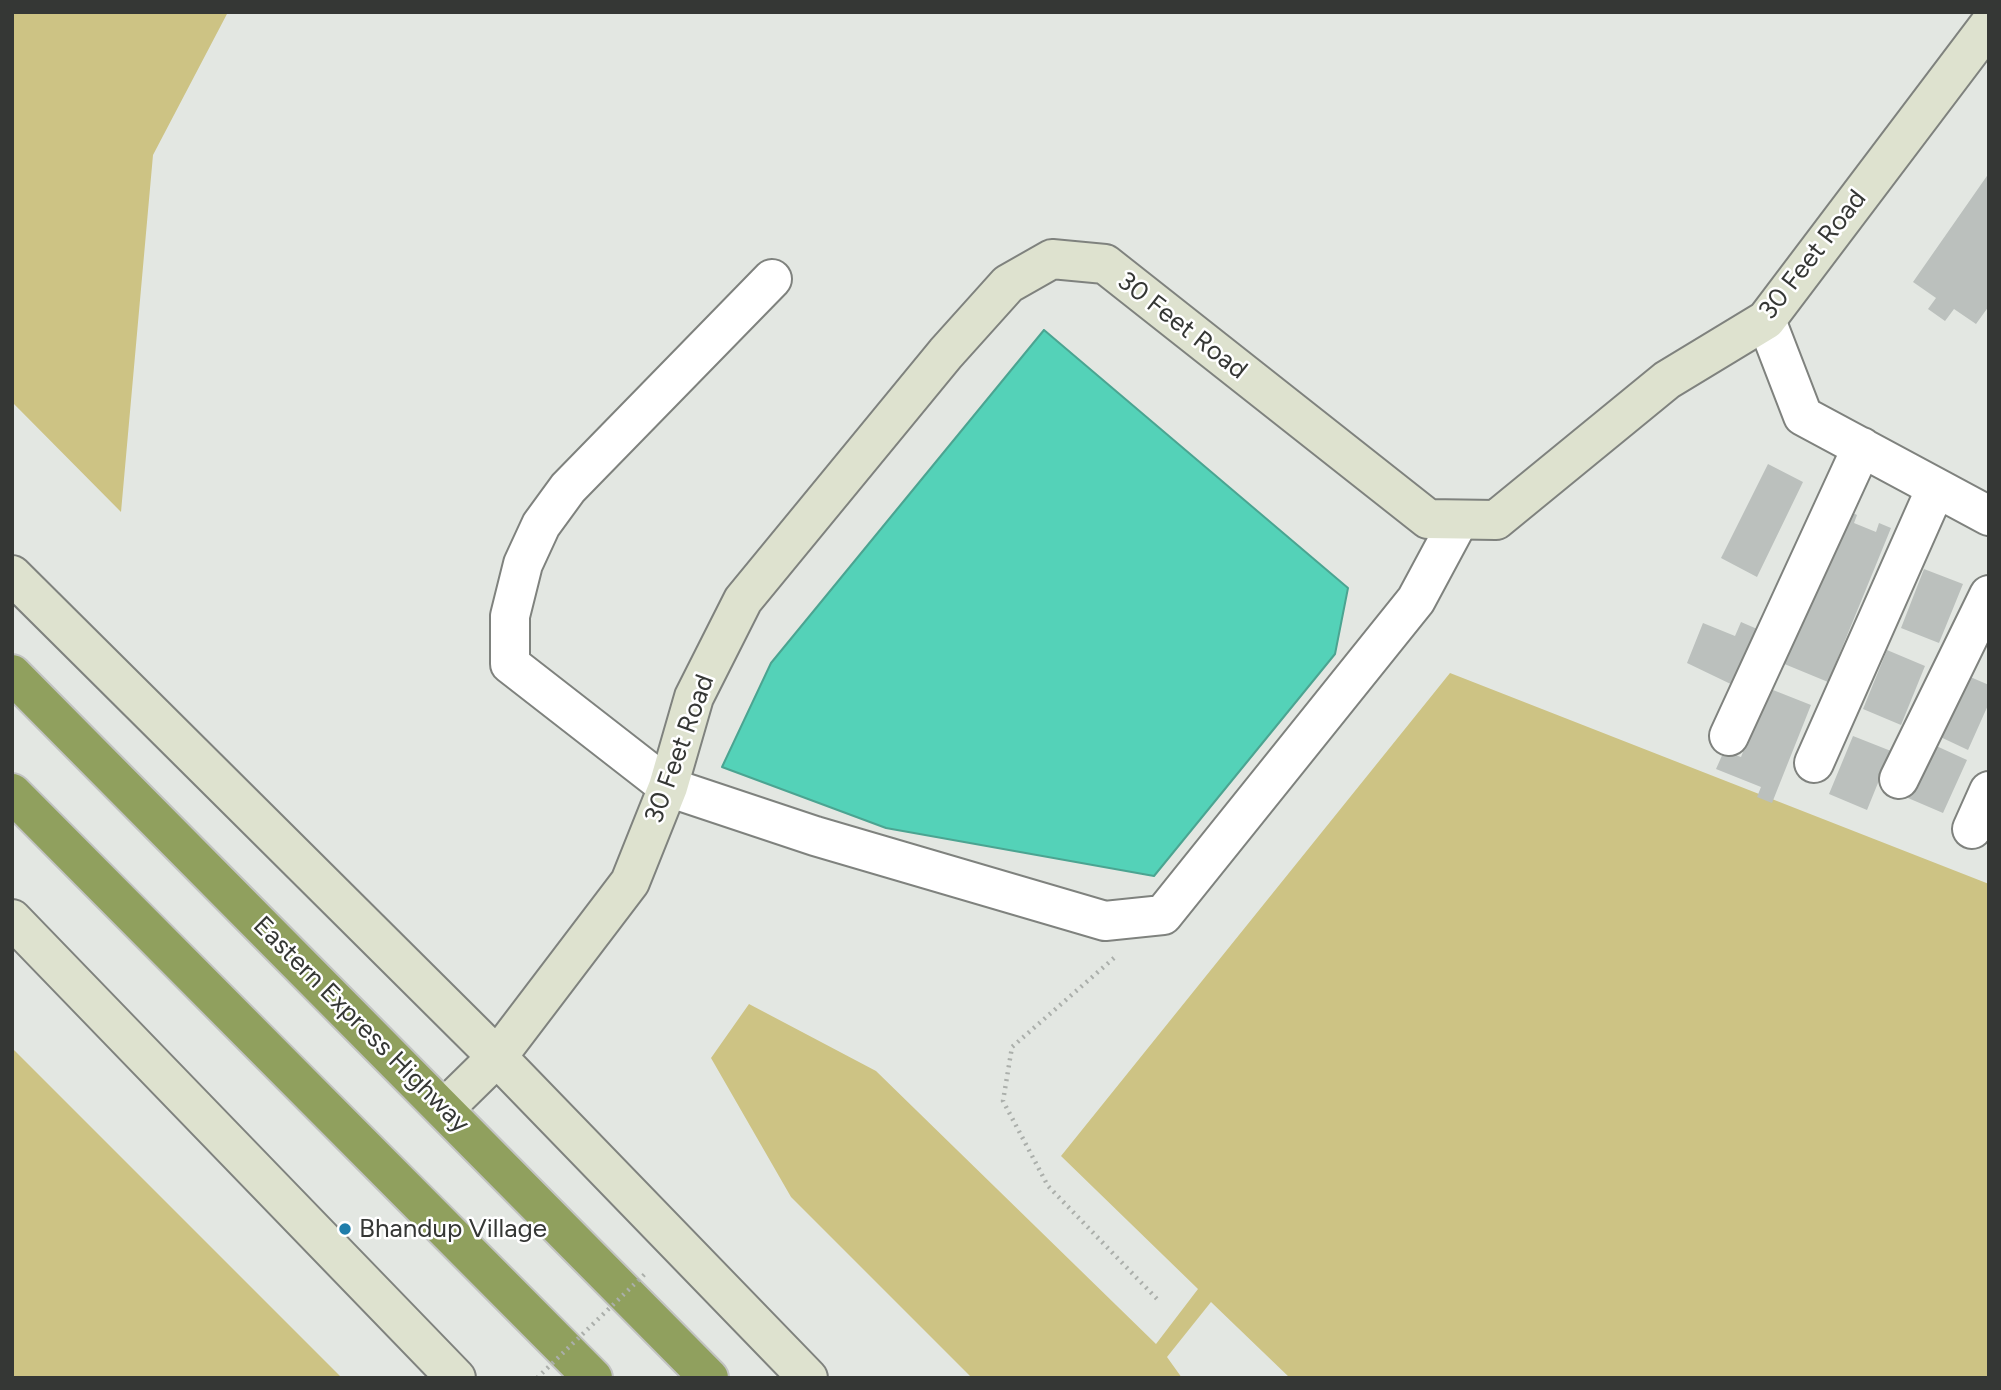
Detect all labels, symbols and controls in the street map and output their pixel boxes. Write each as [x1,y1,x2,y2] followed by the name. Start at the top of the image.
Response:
[1753,184,1873,326] street label: 30 Feet Road
[1111,266,1253,386] street label: 30 Feet Road
[639,671,721,827] street label: 30 Feet Road
[246,910,476,1140] street label: Eastern Express Highway
[359,1213,547,1245] place label: Bhandup Village
[337,1221,353,1237] marker: Bhandup Village

